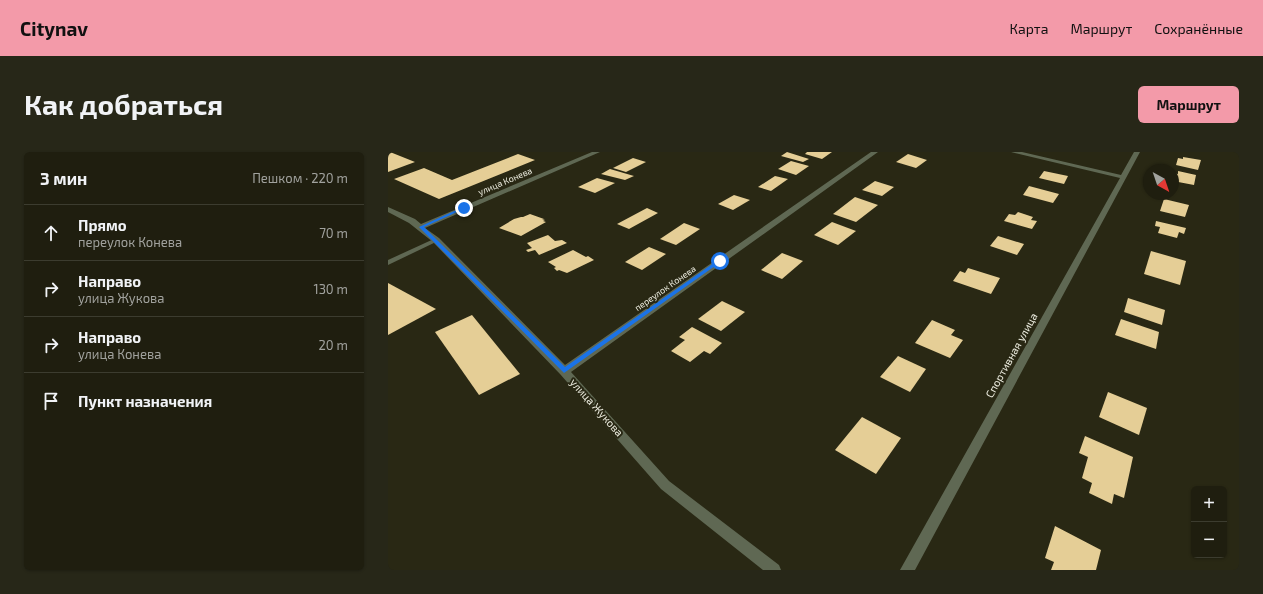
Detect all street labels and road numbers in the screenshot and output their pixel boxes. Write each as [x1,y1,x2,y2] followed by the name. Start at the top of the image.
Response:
[476,165,534,198] street label: улица Конева
[632,263,698,314] street label: переулок Конева
[982,310,1041,400] street label: Спортивная улица
[567,375,626,439] street label: улица Жукова

